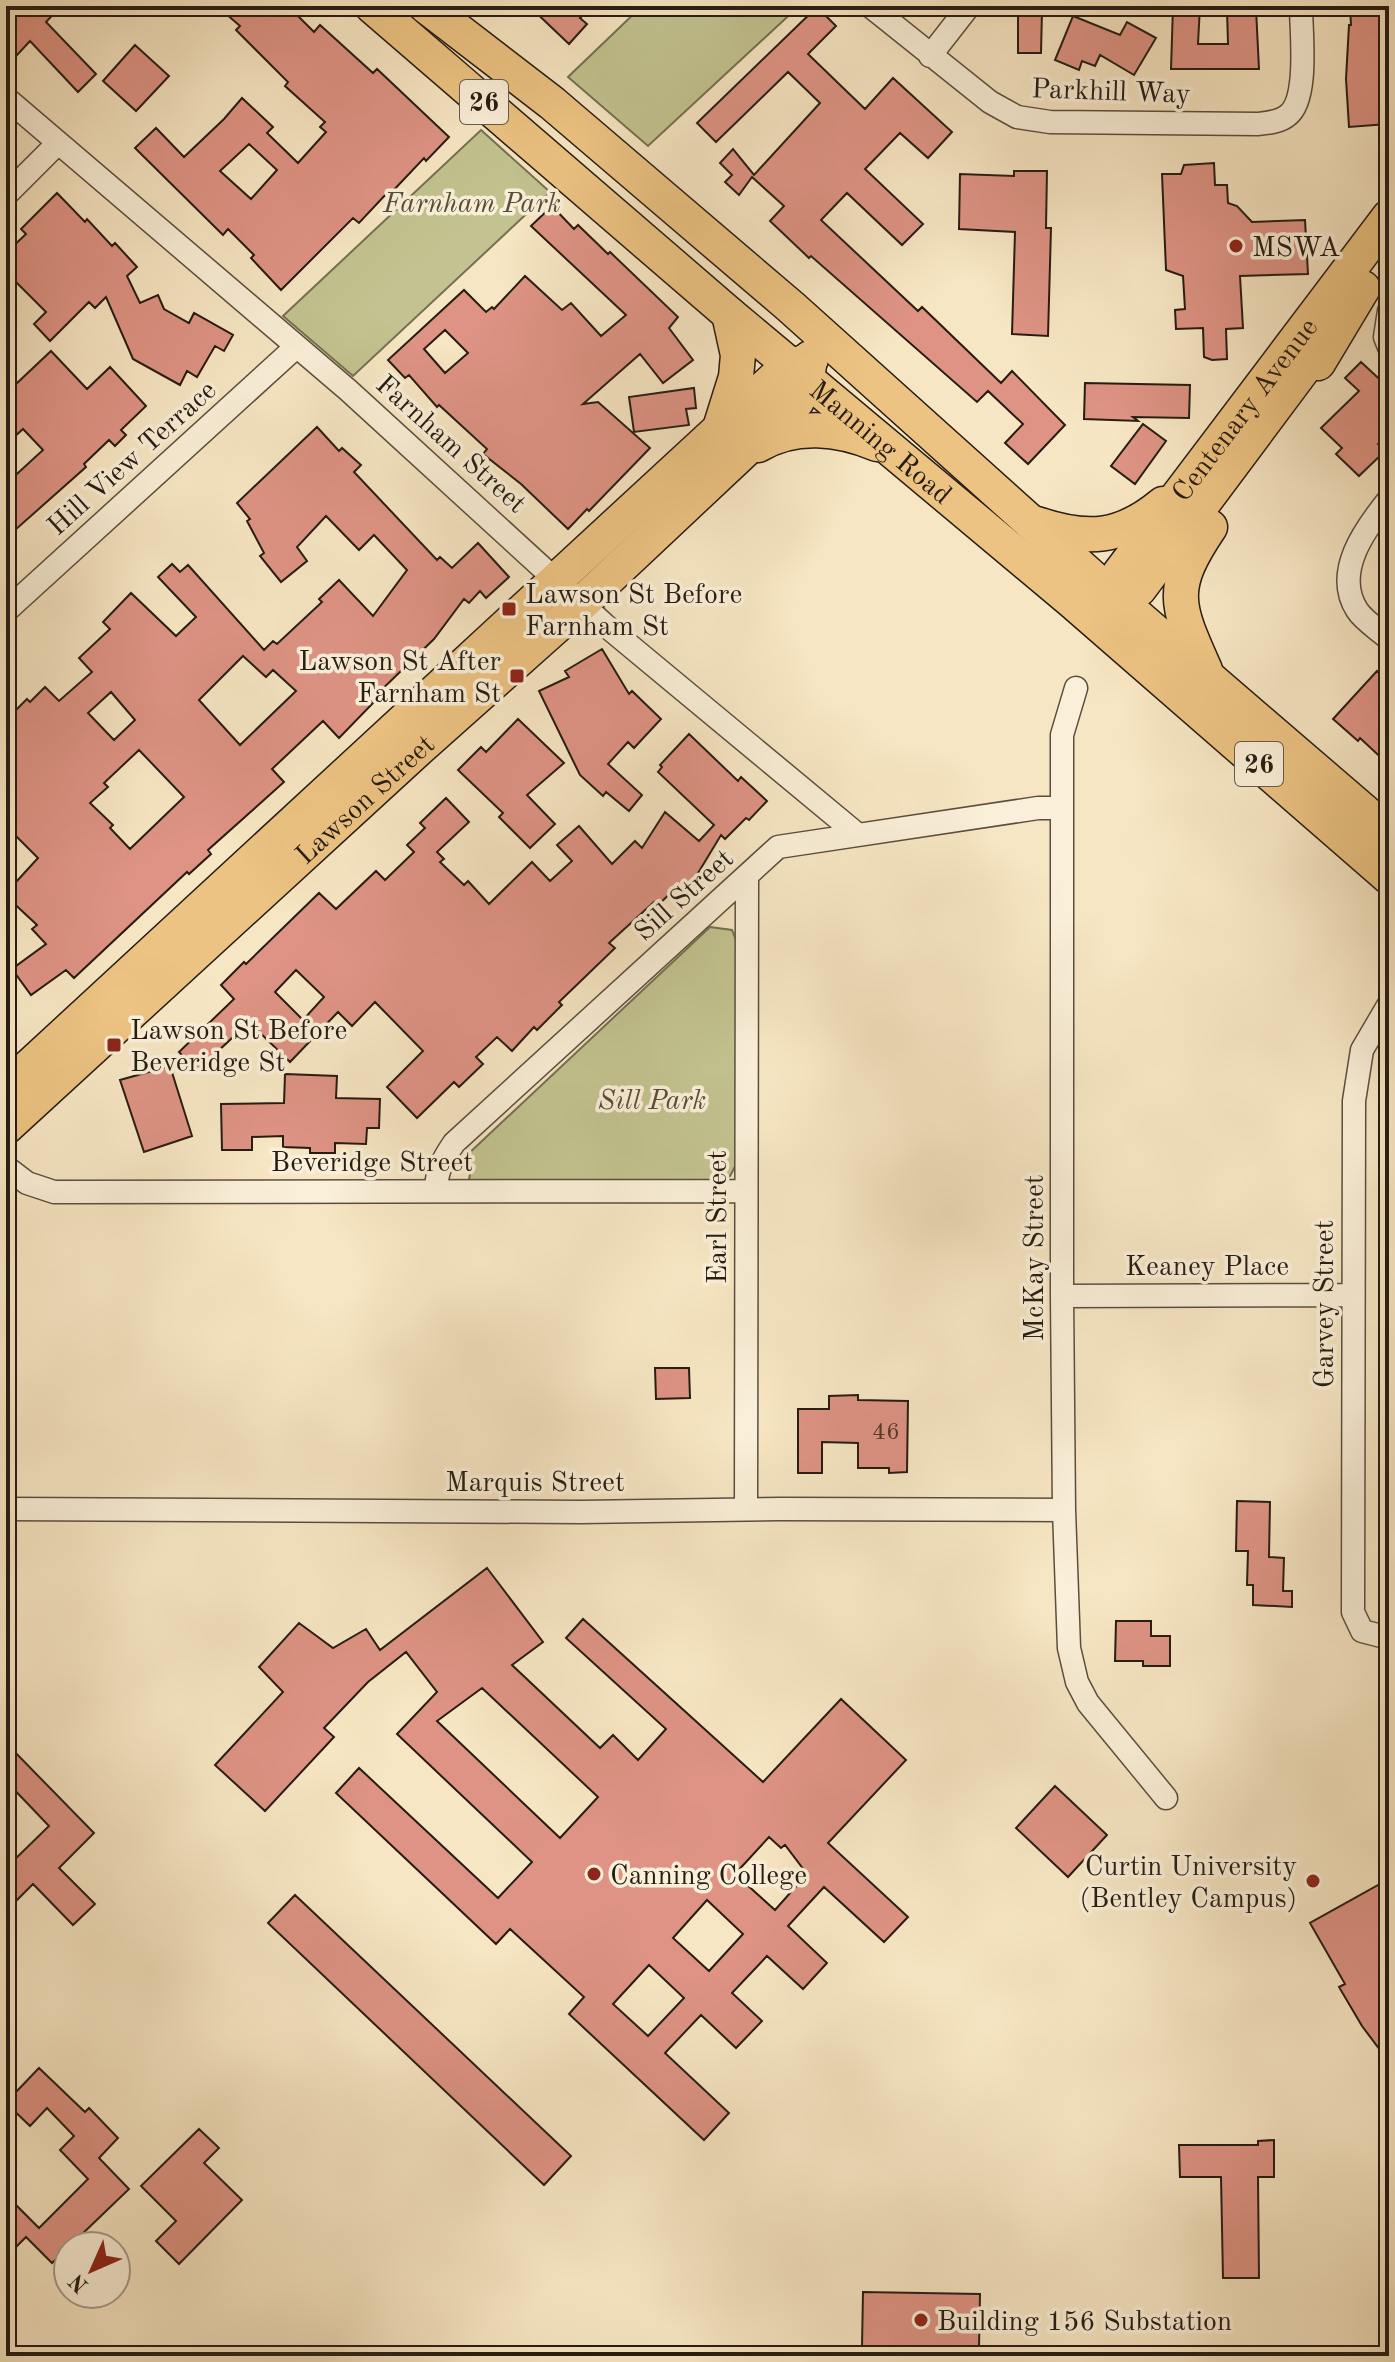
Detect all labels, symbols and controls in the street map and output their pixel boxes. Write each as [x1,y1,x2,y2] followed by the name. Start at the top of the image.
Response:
[1031,76,1191,110] street label: Parkhill Way
[460,80,508,124] road number: 26
[382,191,561,219] park label: Farnham Park
[1252,235,1340,263] place label: MSWA
[1227,237,1245,255] marker: MSWA
[1168,314,1324,508] street label: Centenary Avenue
[370,371,530,520] street label: Farnham Street
[43,377,223,542] street label: Hill View Terrace
[803,377,956,511] street label: Manning Road
[525,582,742,642] place label: Lawson St Before Farnham St
[500,600,518,618] marker: Lawson St Before Farnham St
[299,649,501,709] place label: Lawson St After Farnham St
[508,667,526,685] marker: Lawson St After Farnham St
[292,731,441,871] street label: Lawson Street
[1235,742,1283,786] road number: 26
[630,845,740,947] street label: Sill Street
[130,1018,347,1078] place label: Lawson St Before Beveridge St
[105,1036,123,1054] marker: Lawson St Before Beveridge St
[598,1088,706,1116] park label: Sill Park
[271,1150,473,1178] street label: Beveridge Street
[705,1150,733,1284] street label: Earl Street
[1022,1174,1050,1342] street label: McKay Street
[1312,1220,1340,1388] street label: Garvey Street
[1125,1254,1289,1282] street label: Keaney Place
[872,1421,900,1445] house number: 46
[445,1470,625,1498] street label: Marquis Street
[1080,1854,1297,1914] place label: Curtin University (Bentley Campus)
[610,1863,807,1891] place label: Canning College
[585,1865,603,1883] marker: Canning College
[1304,1872,1322,1890] marker: Curtin University (Bentley Campus)
[52,2230,132,2310] north arrow
[65,2269,93,2296] text: N
[937,2309,1232,2337] place label: Building 156 Substation
[912,2311,930,2329] marker: Building 156 Substation

